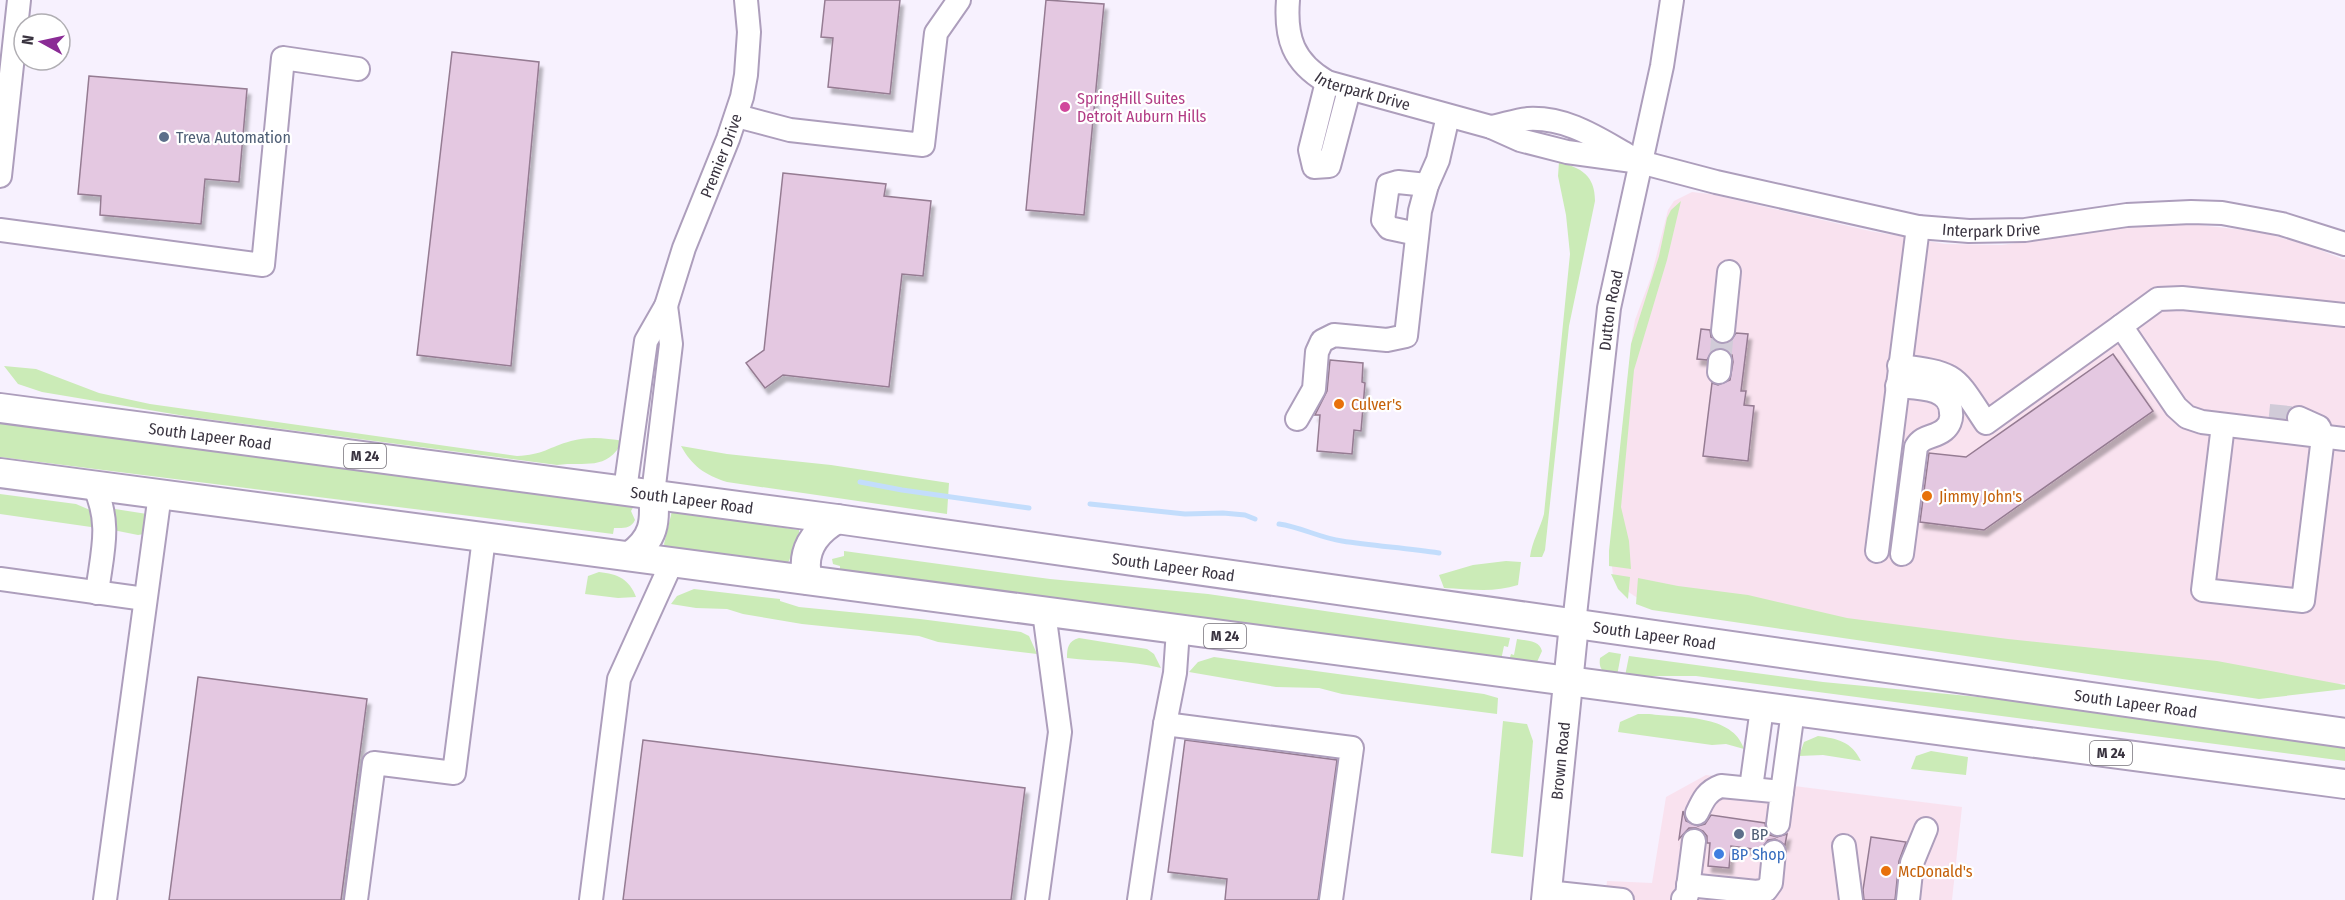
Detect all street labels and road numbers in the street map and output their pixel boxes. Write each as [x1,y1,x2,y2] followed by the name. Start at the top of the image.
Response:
[1311,67,1412,114] street label: Interpark Drive
[696,111,745,200] street label: Premier Drive
[1941,218,2041,241] street label: Interpark Drive
[1595,268,1627,352] street label: Dutton Road
[148,418,273,453] street label: South Lapeer Road
[344,444,386,468] road number: M 24
[629,482,755,517] street label: South Lapeer Road
[1111,549,1236,585] street label: South Lapeer Road
[1592,617,1717,653] street label: South Lapeer Road
[1204,624,1246,648] road number: M 24
[2073,685,2198,721] street label: South Lapeer Road
[1547,721,1574,801] street label: Brown Road
[2090,741,2132,765] road number: M 24

